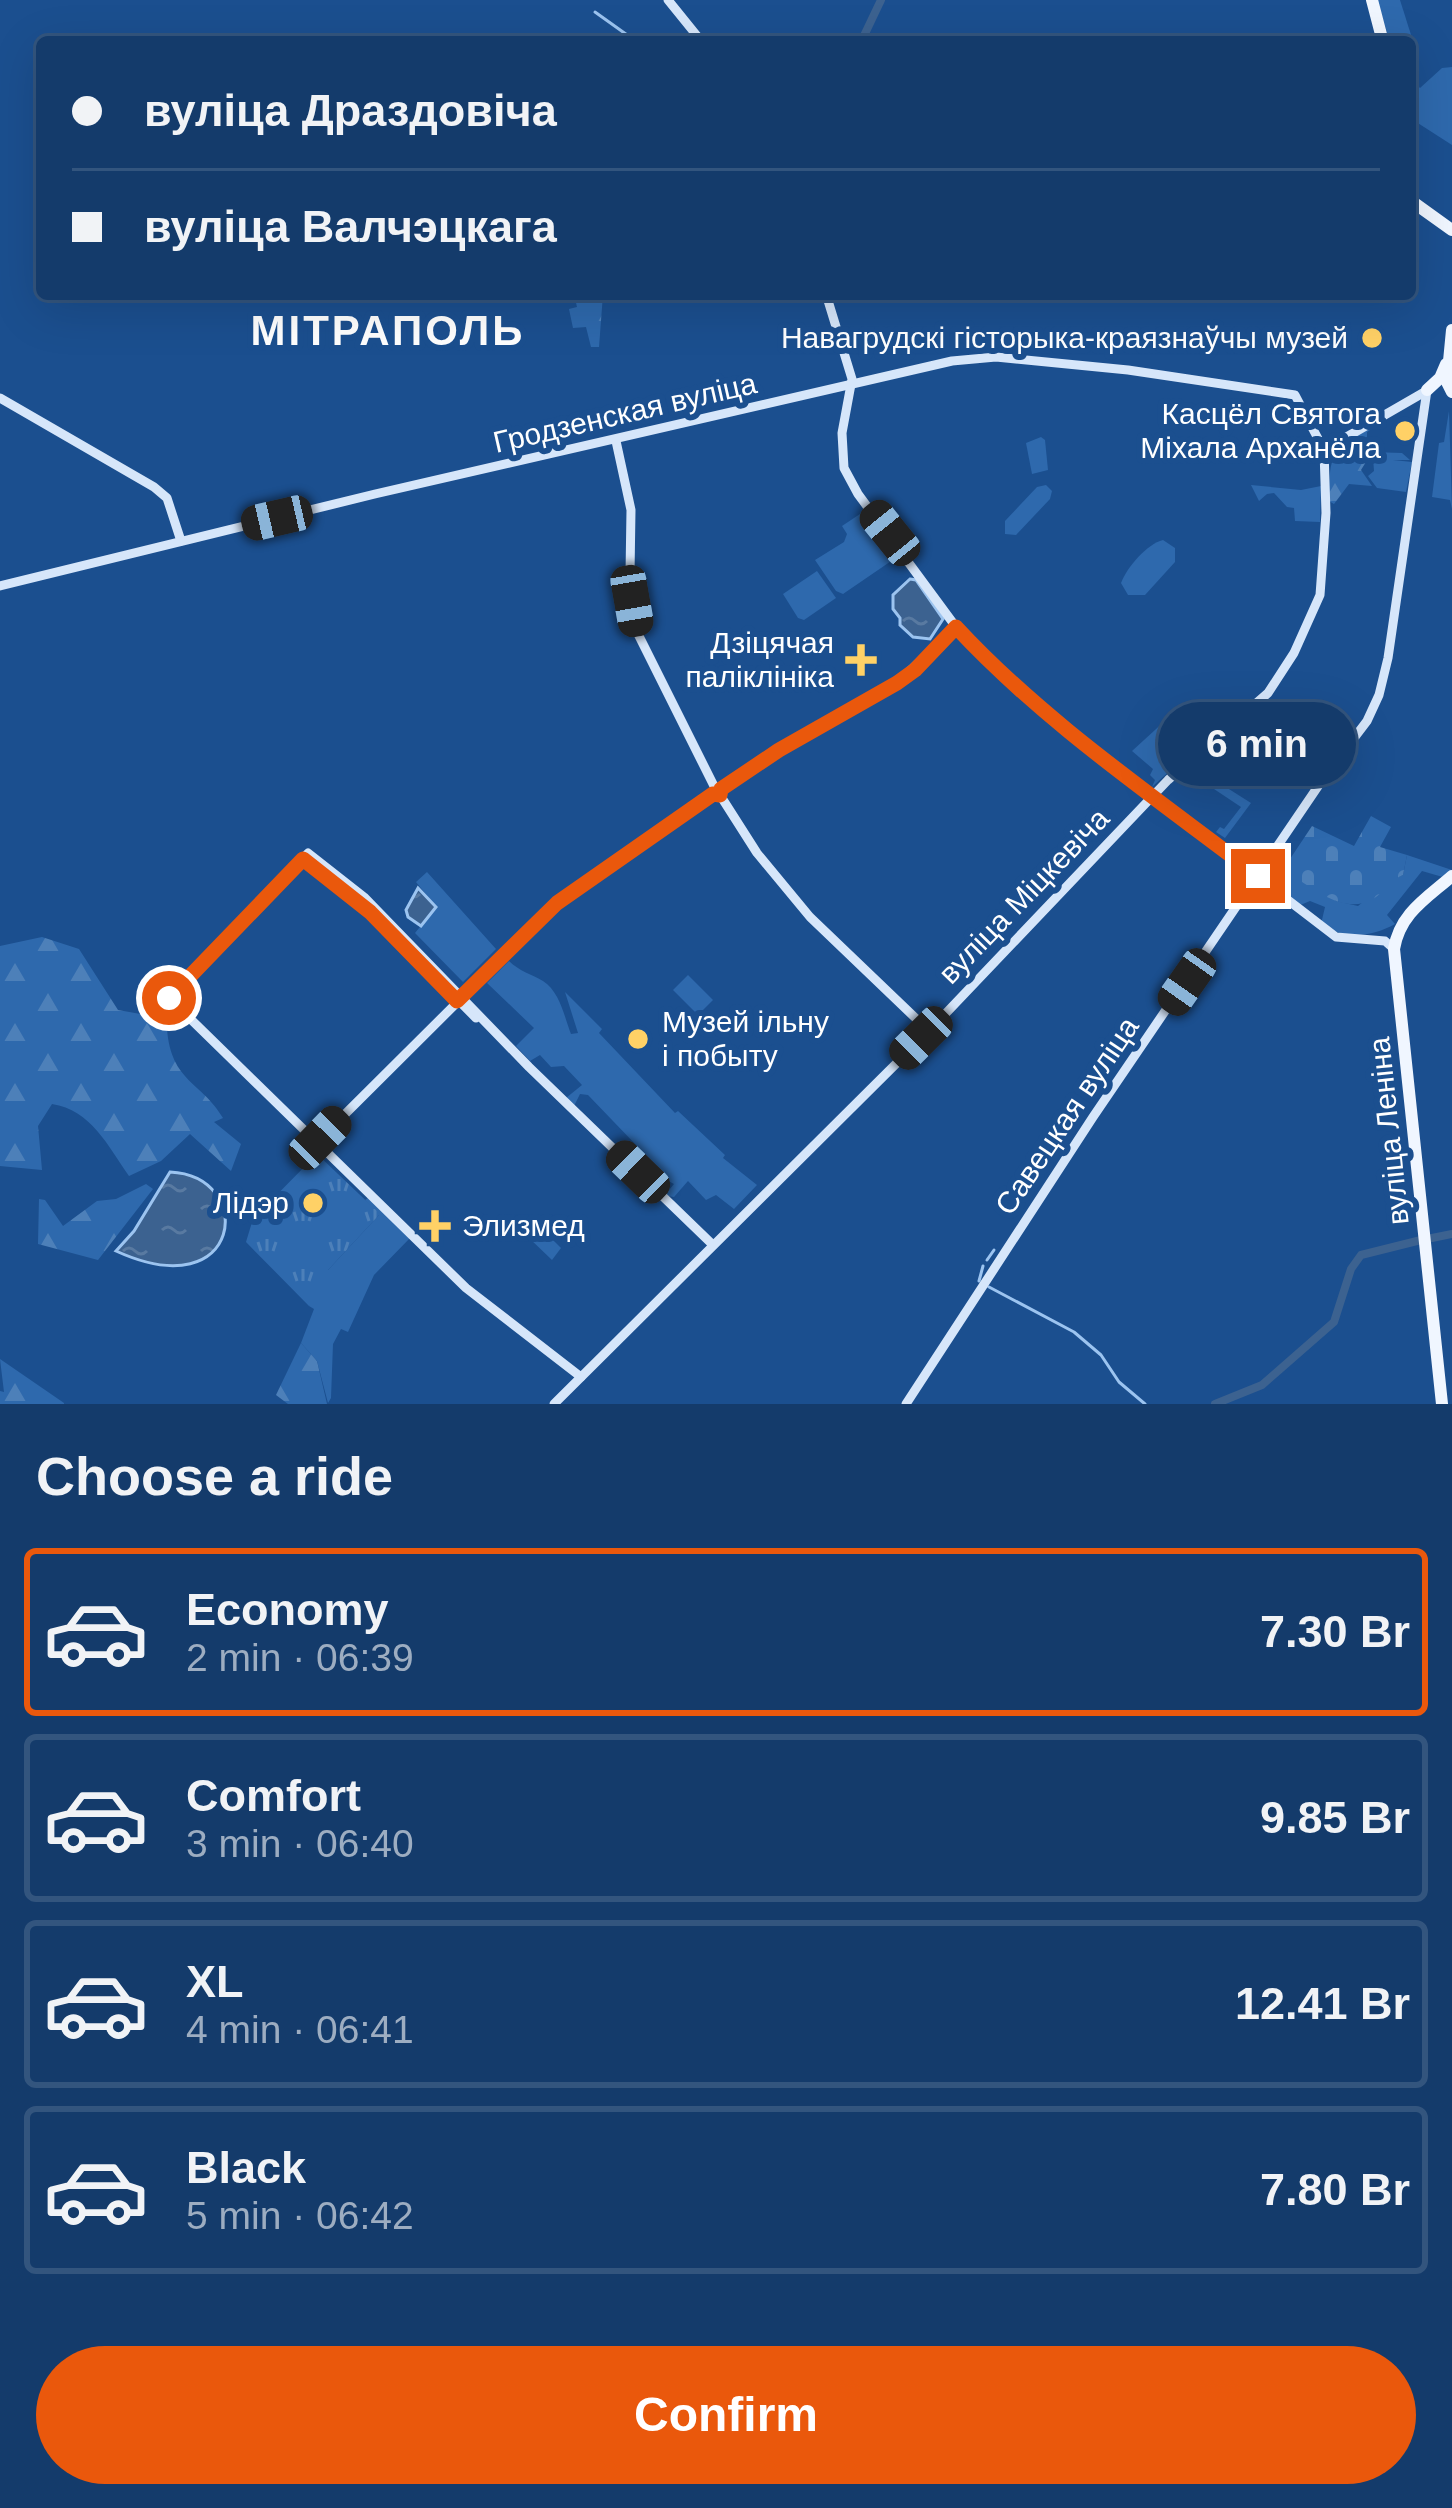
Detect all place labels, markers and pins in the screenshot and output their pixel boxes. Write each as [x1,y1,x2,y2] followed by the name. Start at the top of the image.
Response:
[781,321,1348,354] place label: Навагрудскі гісторыка-краязнаўчы музей
[1359,325,1385,351] marker: Навагрудскі гісторыка-краязнаўчы музей
[1140,397,1381,464] place label: Касцёл Святога Міхала Арханёла
[1392,418,1418,444] marker: Касцёл Святога Міхала Арханёла
[686,626,834,693] place label: Дзіцячая паліклініка
[845,644,877,676] marker: Дзіцячая паліклініка
[662,1005,829,1072] place label: Музей ільну і побыту
[625,1026,651,1052] marker: Музей ільну і побыту
[213,1186,289,1219] place label: Лідэр
[300,1190,326,1216] marker: Лідэр
[462,1209,585,1242] place label: Элизмед
[419,1210,451,1242] marker: Элизмед

